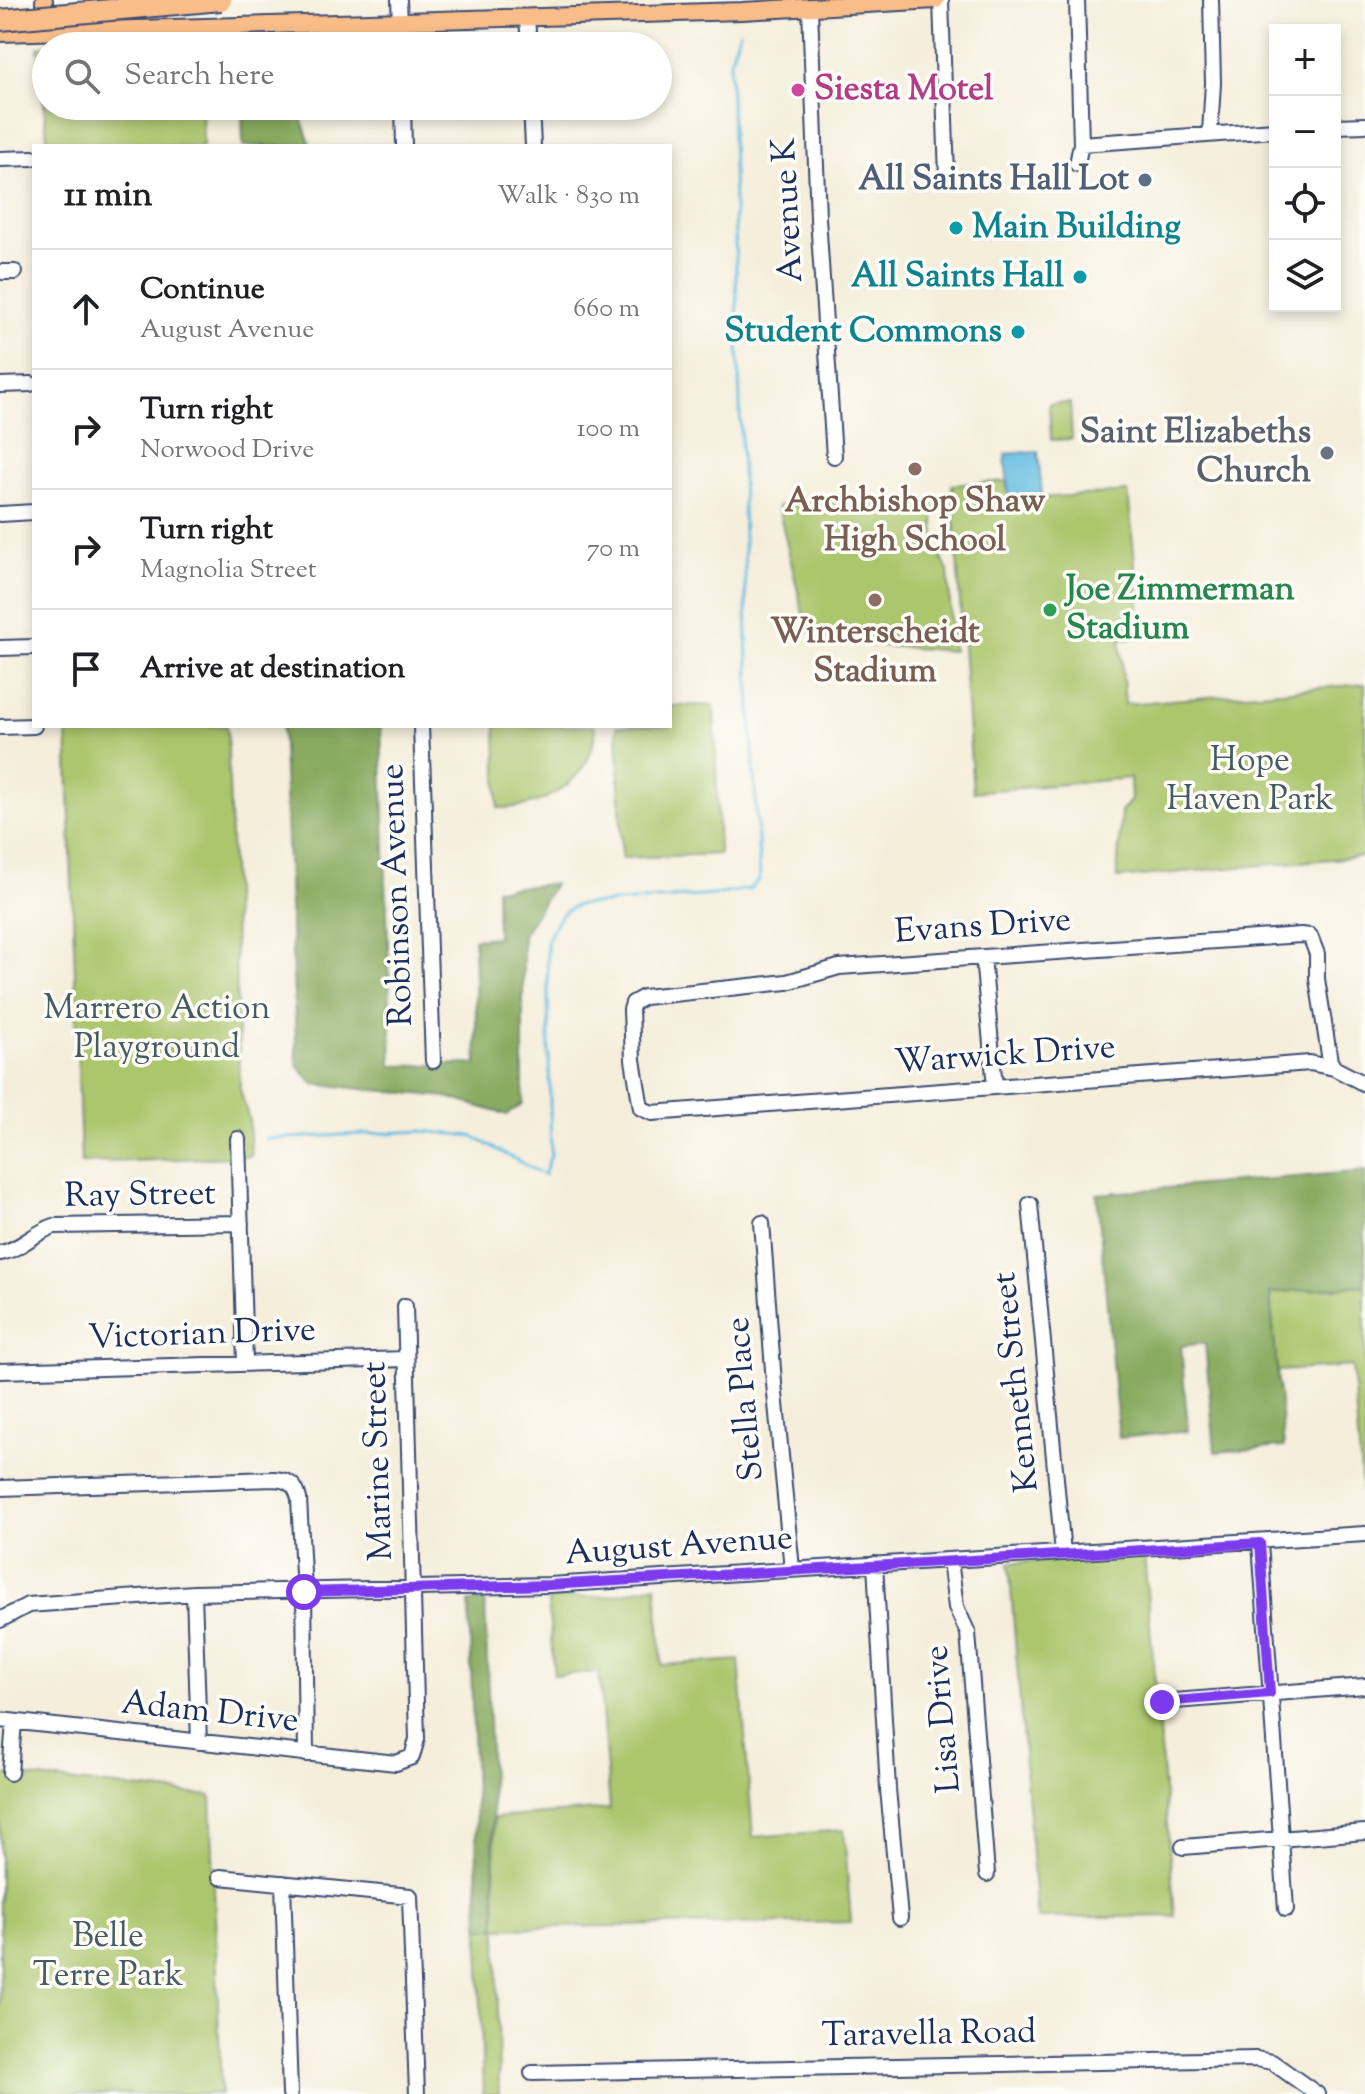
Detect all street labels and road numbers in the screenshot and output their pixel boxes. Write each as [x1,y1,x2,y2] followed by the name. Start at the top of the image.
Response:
[761,136,817,284] street label: Avenue K
[369,763,427,1027] street label: Robinson Avenue
[893,896,1073,958] street label: Evans Drive
[893,1024,1117,1088] street label: Warwick Drive
[64,1170,217,1222] street label: Ray Street
[981,1269,1053,1495] street label: Kenneth Street
[87,1307,317,1363] street label: Victorian Drive
[714,1315,778,1483] street label: Stella Place
[351,1360,407,1562] street label: Marine Street
[564,1515,794,1579] street label: August Avenue
[913,1643,975,1795] street label: Lisa Drive
[119,1679,301,1747] street label: Adam Drive
[821,2009,1037,2061] street label: Taravella Road

